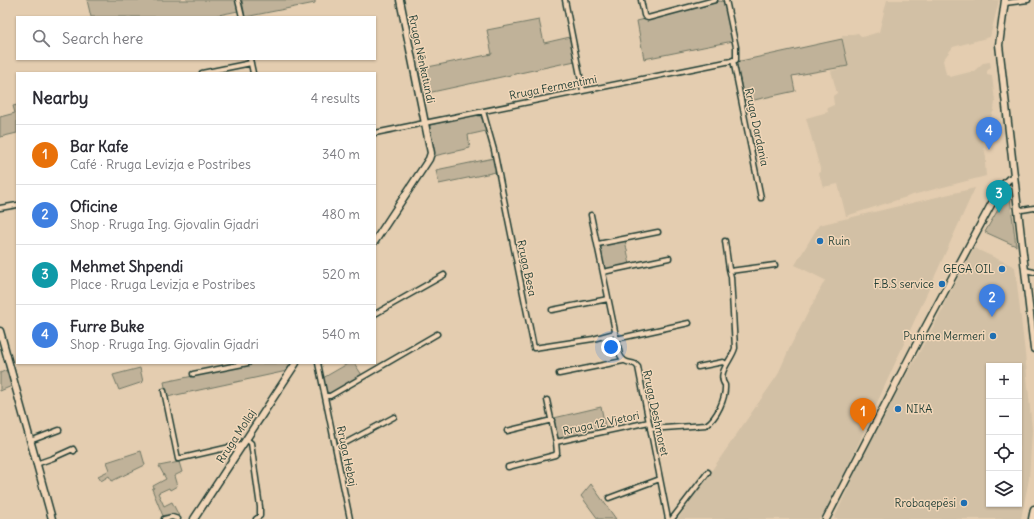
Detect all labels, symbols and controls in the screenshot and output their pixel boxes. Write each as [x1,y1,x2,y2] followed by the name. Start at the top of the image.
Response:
[406,14,438,104] street label: Rruga Nënkatundi
[16,16,376,60] search box
[30,27,52,49] icon: search
[62,29,143,48] text: Search here
[508,72,598,102] street label: Rruga Fermentimi
[32,87,88,109] text: Nearby
[742,87,772,167] street label: Rruga Dardania
[311,90,360,107] text: 4 results
[976,117,1002,150] pin: 4
[70,137,128,156] text: Bar Kafe
[42,146,48,163] text: 1
[322,146,360,163] text: 340 m
[70,156,251,173] text: Café · Rruga Levizja e Postribes
[986,180,1012,213] pin: 3
[70,197,118,216] text: Oficine
[41,206,49,223] text: 2
[322,206,360,223] text: 480 m
[70,216,259,233] text: Shop · Rruga Ing. Gjovalin Gjadri
[828,234,850,248] place label: Ruin
[815,236,825,246] marker: Ruin
[514,239,540,297] street label: Rruga Besa
[70,257,183,276] text: Mehmet Shpendi
[943,262,994,276] place label: GEGA OIL
[997,264,1007,274] marker: GEGA OIL
[41,266,49,283] text: 3
[322,266,360,283] text: 520 m
[70,276,256,293] text: Place · Rruga Levizja e Postribes
[874,277,934,291] place label: F.B.S service
[937,279,947,289] marker: F.B.S service
[979,284,1005,317] pin: 2
[70,317,144,336] text: Furre Buke
[41,326,49,343] text: 4
[322,326,360,343] text: 540 m
[903,329,985,343] place label: Punime Mermeri
[988,331,998,341] marker: Punime Mermeri
[70,336,259,353] text: Shop · Rruga Ing. Gjovalin Gjadri
[601,337,621,357] your location
[986,363,1022,507] map controls
[986,363,1022,399] button: +
[640,369,672,458] street label: Rruga Deshmoret
[850,398,876,431] pin: 1
[986,399,1022,435] button: −
[906,402,932,416] place label: NIKA
[893,404,903,414] marker: NIKA
[213,406,259,466] street label: Rruga Mollaj
[561,408,641,438] street label: Rruga 12 Vjetori
[334,424,360,488] street label: Rruga Hebaj
[986,435,1022,471] button: locate
[986,471,1022,507] button: layers
[894,496,956,510] place label: Rrobaqepësi
[959,498,969,508] marker: Rrobaqepësi

